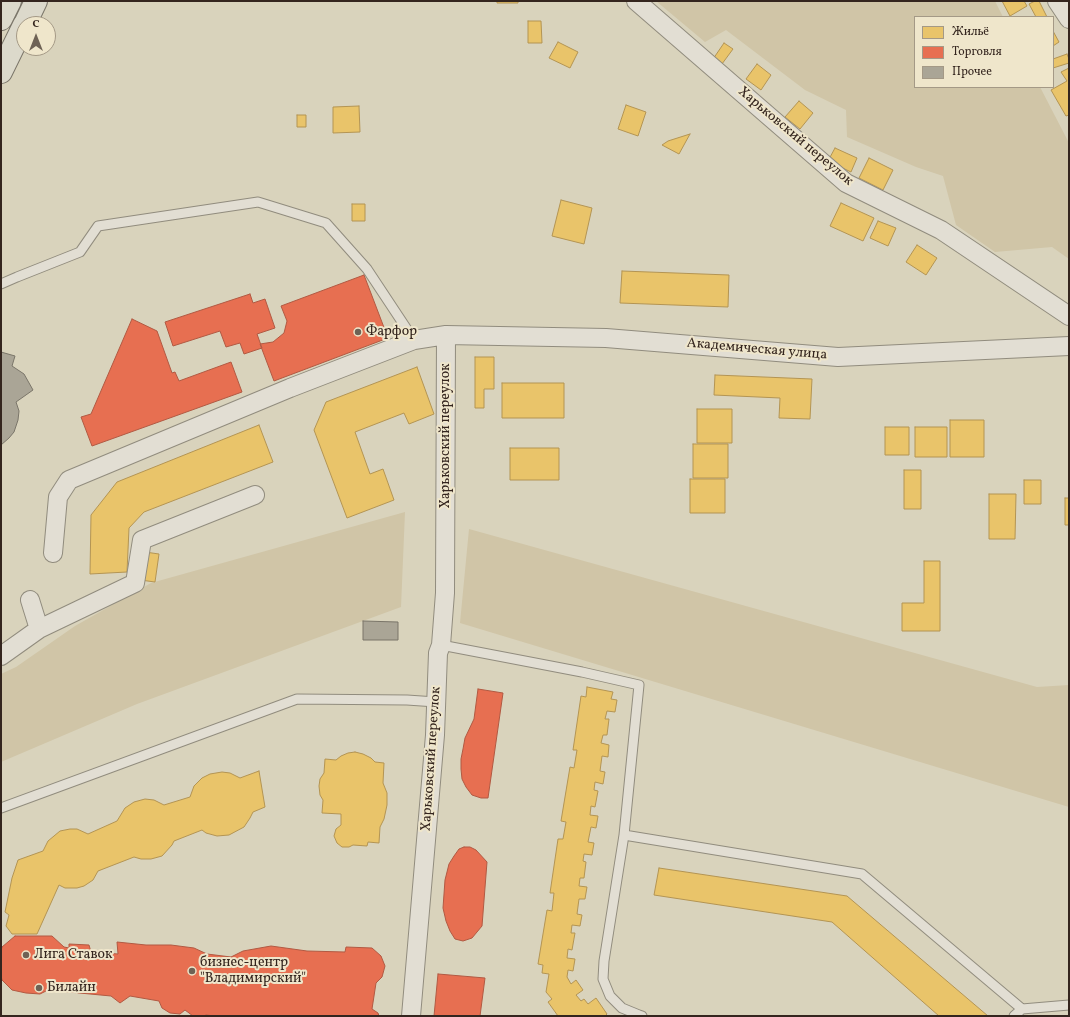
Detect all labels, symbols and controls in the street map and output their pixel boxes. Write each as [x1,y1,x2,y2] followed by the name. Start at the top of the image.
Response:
[16,16,56,56] north arrow
[914,16,1054,88] legend
[32,17,40,32] text: С
[952,24,989,40] text: Жильё
[952,44,1002,60] text: Торговля
[952,64,992,80] text: Прочее
[734,84,856,190] street label: Харьковский переулок
[366,324,417,340] place label: Фарфор
[353,327,363,337] marker: Фарфор
[686,335,828,365] street label: Академическая улица
[438,363,454,509] street label: Харьковский переулок
[419,686,445,832] street label: Харьковский переулок
[34,947,113,963] place label: Лига Ставок
[21,950,31,960] marker: Лига Ставок
[200,955,306,988] place label: бизнес-центр "Владимирский"
[187,966,197,976] marker: бизнес-центр "Владимирский"
[47,980,96,996] place label: Билайн
[34,983,44,993] marker: Билайн

